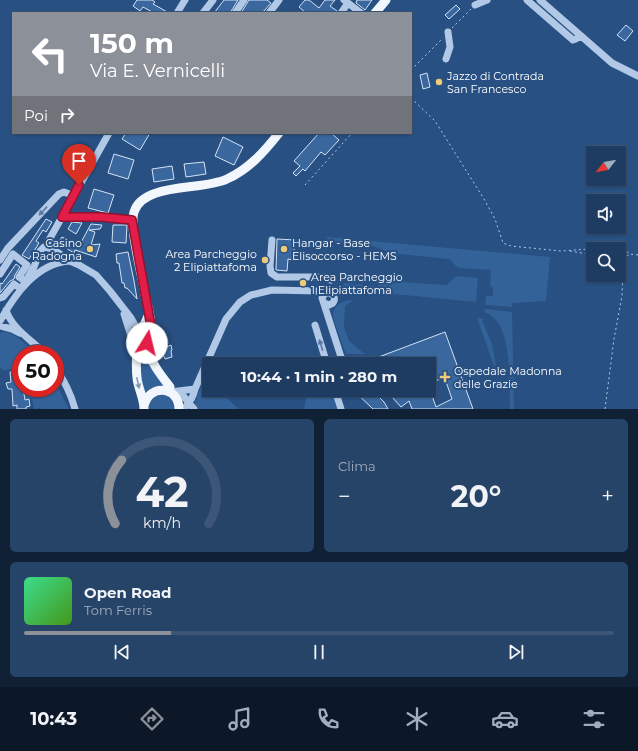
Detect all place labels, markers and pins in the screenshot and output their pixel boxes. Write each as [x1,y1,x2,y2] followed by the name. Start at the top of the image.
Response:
[446,69,544,96] place label: Jazzo di Contrada San Francesco
[434,77,444,87] marker: Jazzo di Contrada San Francesco
[62,144,96,185] pin
[32,236,82,263] place label: Casino Radogna
[292,236,397,263] place label: Hangar - Base Elisoccorso - HEMS
[85,244,95,254] marker: Casino Radogna
[279,244,289,254] marker: Hangar - Base Elisoccorso - HEMS
[165,247,257,274] place label: Area Parcheggio 2 Elipiattafoma
[260,255,270,265] marker: Area Parcheggio 2 Elipiattafoma
[311,270,403,297] place label: Area Parcheggio 1 Elipiattafoma
[298,278,308,288] marker: Area Parcheggio 1 Elipiattafoma
[454,364,562,391] place label: Ospedale Madonna delle Grazie
[439,371,451,383] marker: Ospedale Madonna delle Grazie

